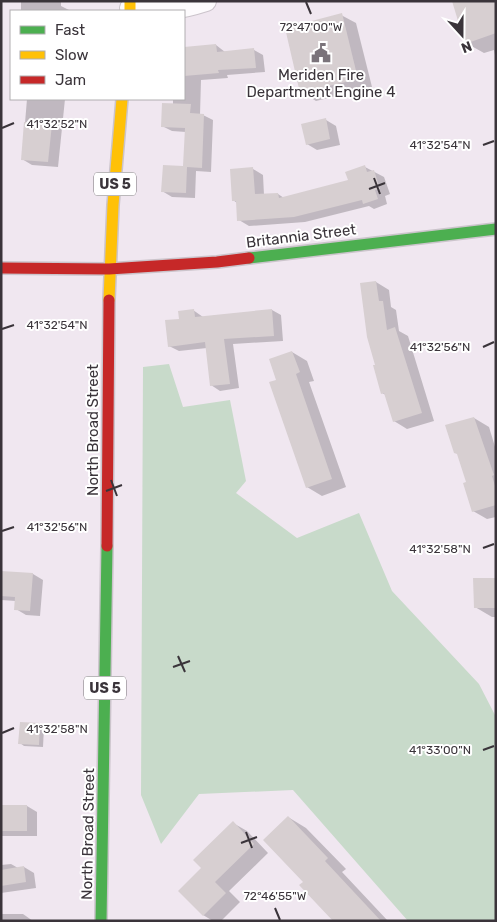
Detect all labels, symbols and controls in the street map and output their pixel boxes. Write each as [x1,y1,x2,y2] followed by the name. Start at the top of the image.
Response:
[10,10,185,100] legend
[437,10,487,60] north arrow
[280,20,343,34] text: 72°47'00"W
[55,21,85,39] text: Fast
[459,37,474,56] text: N
[310,42,332,64] public building icon: Meriden Fire Department Engine 4
[55,46,88,64] text: Slow
[246,66,396,101] place label: Meriden Fire Department Engine 4
[55,71,86,89] text: Jam
[27,117,87,131] text: 41°32'52"N
[409,138,471,152] text: 41°32'54"N
[94,172,136,195] road number: US 5
[245,220,357,252] street label: Britannia Street
[26,318,88,332] text: 41°32'54"N
[410,340,470,354] text: 41°32'56"N
[84,364,102,496] street label: North Broad Street
[27,520,87,534] text: 41°32'56"N
[409,542,471,556] text: 41°32'58"N
[84,676,126,700] road number: US 5
[26,722,88,736] text: 41°32'58"N
[409,743,471,757] text: 41°33'00"N
[78,768,98,900] street label: North Broad Street
[244,889,307,903] text: 72°46'55"W

